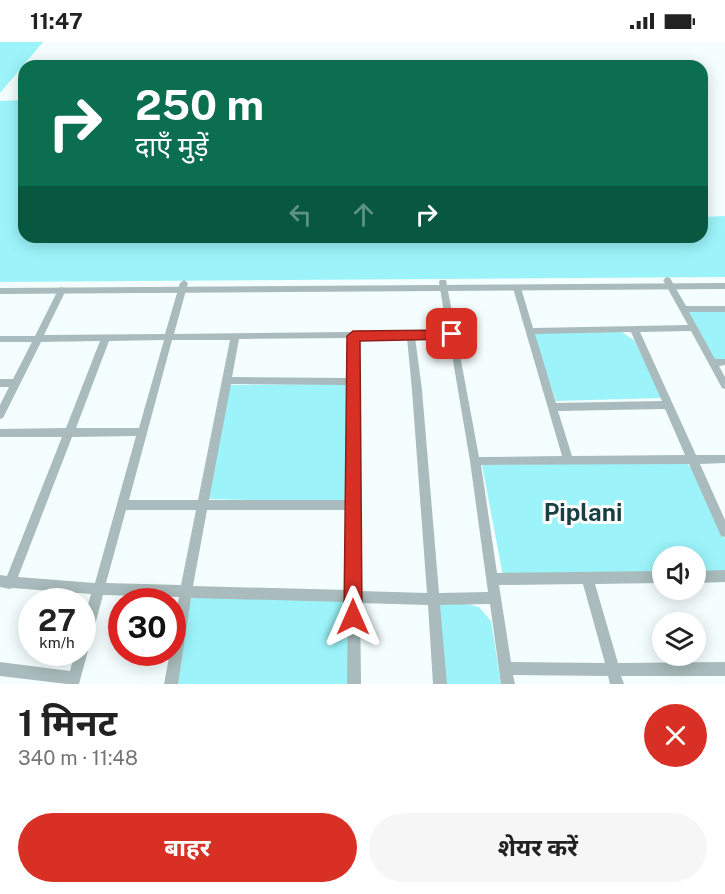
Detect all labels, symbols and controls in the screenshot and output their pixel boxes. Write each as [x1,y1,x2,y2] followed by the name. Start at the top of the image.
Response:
[30,8,83,34] text: 11:47
[135,80,264,129] text: 250 m
[36,84,114,162] icon: right
[135,130,208,162] text: दाएँ मुड़ें
[284,198,317,231] icon: left
[347,198,380,231] icon: ahead
[410,198,443,231] icon: right
[426,308,477,359] pin
[435,317,468,350] icon: arrive
[544,498,622,526] district label: Piplani
[652,546,706,666] map controls
[652,546,706,600] button: sound
[321,585,385,649] position arrow
[108,588,186,666] speed limit sign: 30
[38,602,76,638] text: 27
[652,612,706,666] button: layers
[39,634,75,651] text: km/h
[18,702,117,744] text: 1 मिनट
[644,704,707,767] button: close
[18,746,138,770] text: 340 m · 11:48
[18,813,357,882] button: बाहर
[369,813,707,882] button: शेयर करें

